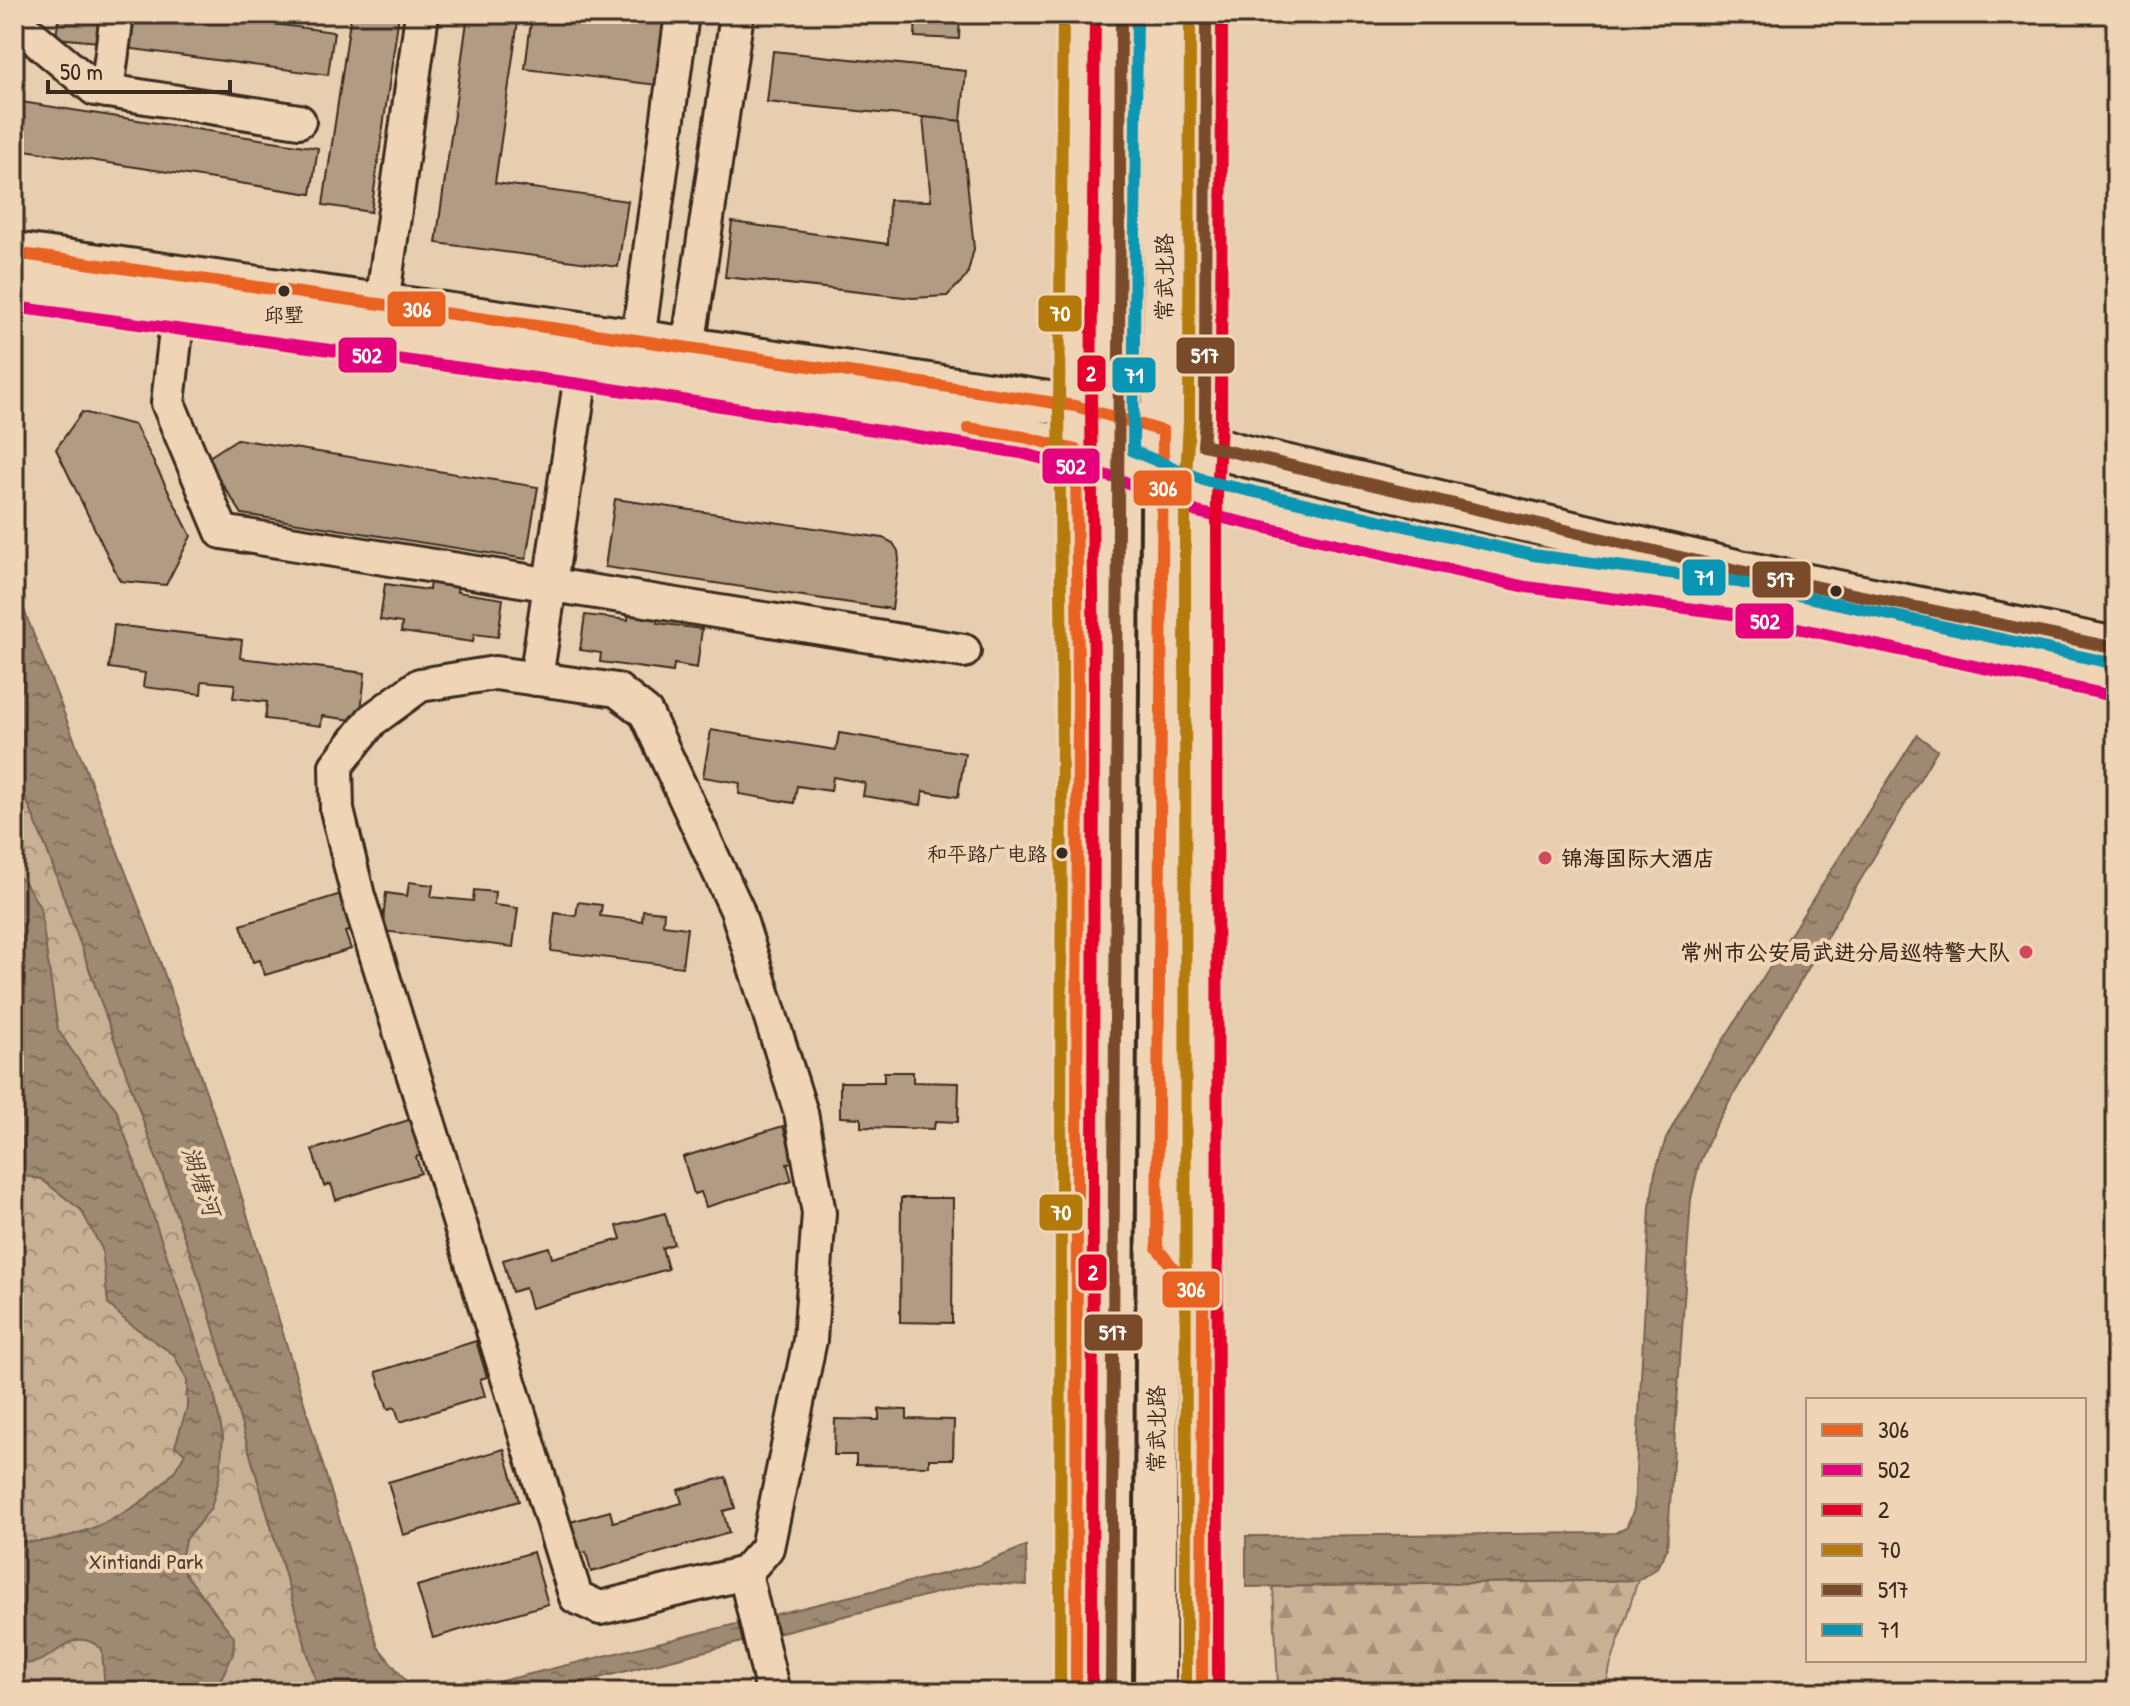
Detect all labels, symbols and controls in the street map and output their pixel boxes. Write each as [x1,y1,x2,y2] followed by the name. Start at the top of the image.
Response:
[48,44,230,94] scale bar
[60,55,103,87] text: 50 m
[1149,233,1179,321] street label: 常武北路
[276,283,292,299] marker: 邱墅
[386,290,447,328] line badge: 306
[403,294,431,324] text: 306
[1037,294,1083,333] line badge: 70
[1049,298,1071,328] text: 70
[264,301,304,328] place label: 邱墅
[337,336,398,374] line badge: 502
[1175,336,1236,375] line badge: 517
[352,340,382,370] text: 502
[1191,340,1219,370] text: 517
[1076,354,1107,393] line badge: 2
[1111,356,1157,394] line badge: 71
[1086,358,1097,388] text: 2
[1124,360,1143,390] text: 71
[1041,447,1101,485] line badge: 502
[1056,451,1086,481] text: 502
[1132,469,1193,507] line badge: 306
[1149,473,1177,503] text: 306
[1681,558,1727,597] line badge: 71
[1751,560,1812,599] line badge: 517
[1694,562,1713,592] text: 71
[1767,564,1795,594] text: 517
[1828,583,1844,599] unlabelled marker
[1734,602,1795,640] line badge: 502
[1750,606,1780,636] text: 502
[927,840,1048,867] place label: 和平路广电路
[1561,843,1715,873] place label: 锦海国际大酒店
[1054,845,1070,861] marker: 和平路广电路
[1536,849,1554,867] marker: 锦海国际大酒店
[1680,937,2010,967] place label: 常州市公安局武进分局巡特警大队
[2017,943,2035,961] marker: 常州市公安局武进分局巡特警大队
[175,1142,230,1224] water label: 湖塘河
[1038,1193,1084,1232] line badge: 70
[1050,1197,1072,1227] text: 70
[1077,1253,1108,1292] line badge: 2
[1088,1257,1099,1287] text: 2
[1161,1270,1221,1309] line badge: 306
[1177,1274,1205,1304] text: 306
[1083,1313,1144,1352] line badge: 517
[1099,1317,1127,1347] text: 517
[1141,1385,1171,1473] street label: 常武北路
[1806,1398,2086,1662] legend
[1878,1413,1909,1445] text: 306
[1878,1453,1910,1485] text: 502
[1878,1493,1889,1525] text: 2
[1878,1533,1901,1565] text: 70
[89,1546,203,1576] park label: Xintiandi Park
[1878,1573,1909,1605] text: 517
[1878,1613,1899,1645] text: 71

